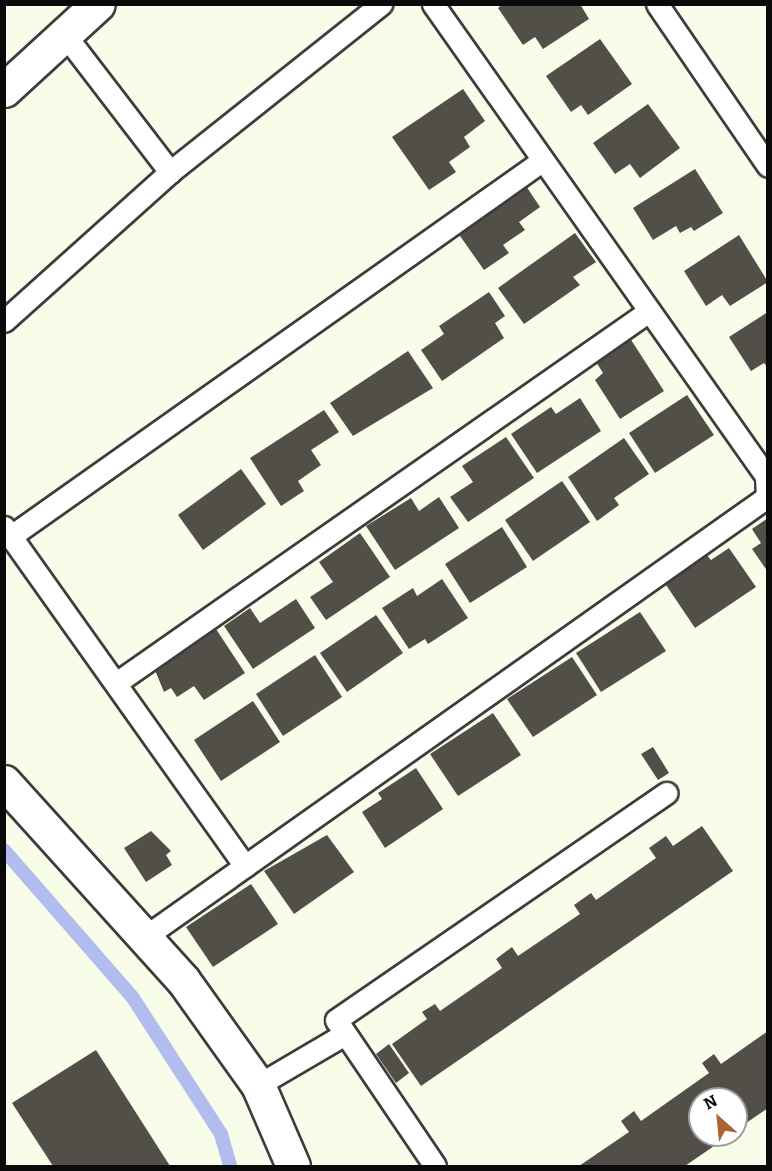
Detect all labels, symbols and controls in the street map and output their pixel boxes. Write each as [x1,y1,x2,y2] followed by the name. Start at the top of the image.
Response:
[688,1087,748,1147] north arrow
[701,1091,720,1114] text: N

